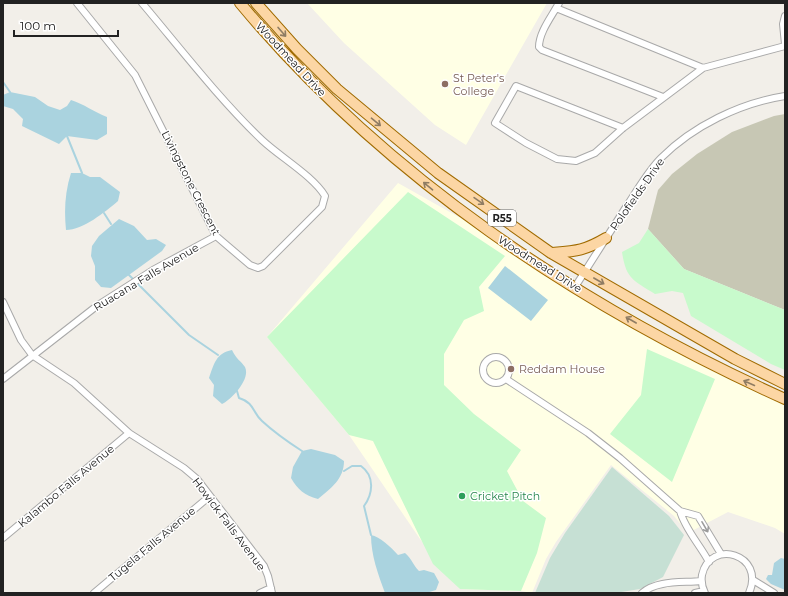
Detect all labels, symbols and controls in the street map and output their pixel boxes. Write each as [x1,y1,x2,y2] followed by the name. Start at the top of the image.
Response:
[14,12,118,38] scale bar
[20,18,56,33] text: 100 m
[253,19,329,99] street label: Woodmead Drive
[277,27,287,37] one-way arrow
[453,71,505,98] place label: St Peter's College
[440,79,450,89] marker: St Peter's College
[371,117,381,126] one-way arrow
[159,128,224,238] street label: Livingstone Crescent
[607,155,667,233] street label: Polofields Drive
[423,181,433,190] one-way arrow
[473,197,484,205] one-way arrow
[488,210,516,226] road number: R55
[495,232,585,296] street label: Woodmead Drive
[91,240,201,314] street label: Ruacana Falls Avenue
[593,277,605,285] one-way arrow
[625,315,637,323] one-way arrow
[519,362,605,376] place label: Reddam House
[506,364,516,374] marker: Reddam House
[744,379,756,386] one-way arrow
[15,441,117,530] street label: Kalambo Falls Avenue
[189,475,269,574] street label: Howick Falls Avenue
[470,489,540,503] place label: Cricket Pitch
[457,491,467,501] marker: Cricket Pitch
[106,503,199,584] street label: Tugela Falls Avenue
[702,521,710,533] one-way arrow

